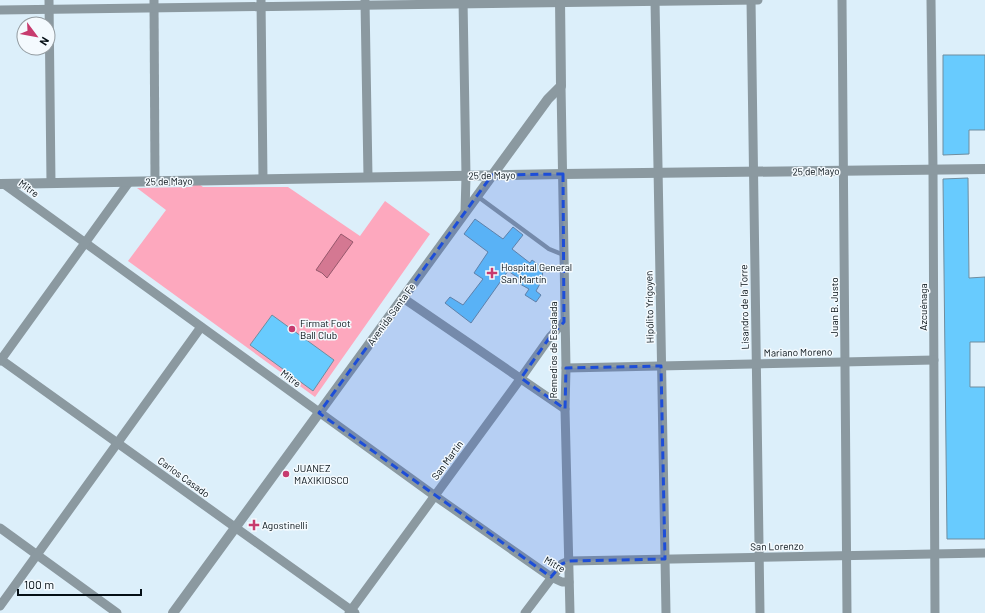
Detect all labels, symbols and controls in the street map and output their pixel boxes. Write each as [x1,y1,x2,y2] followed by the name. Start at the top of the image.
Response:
[16,16,56,56] north arrow
[37,35,52,48] text: N
[792,165,840,177] street label: 25 de Mayo
[468,169,516,181] street label: 25 de Mayo
[145,175,193,187] street label: 25 de Mayo
[16,177,42,199] street label: Mitre
[501,261,572,285] place label: Hospital General San Martín
[737,264,751,350] street label: Lisandro de la Torre
[486,267,498,279] marker: Hospital General San Martín
[642,270,656,344] street label: Hipólito Yrigoyen
[828,277,840,337] street label: Juan B. Justo
[364,281,418,347] street label: Avenida Santa Fe
[917,283,929,331] street label: Azcuénaga
[547,301,559,399] street label: Remedios de Escalada
[300,317,351,341] place label: Firmat Foot Ball Club
[287,324,297,334] marker: Firmat Foot Ball Club
[764,345,832,359] street label: Mariano Moreno
[278,367,304,389] street label: Mitre
[429,438,465,482] street label: San Martín
[156,454,212,500] street label: Carlos Casado
[294,462,349,486] place label: JUANEZ MAXIKIOSCO
[281,469,291,479] marker: JUANEZ MAXIKIOSCO
[262,519,307,531] place label: Agostinelli
[249,520,259,530] marker: Agostinelli
[750,540,804,552] street label: San Lorenzo
[542,553,568,575] street label: Mitre
[18,571,141,597] scale bar
[24,577,54,591] text: 100 m

